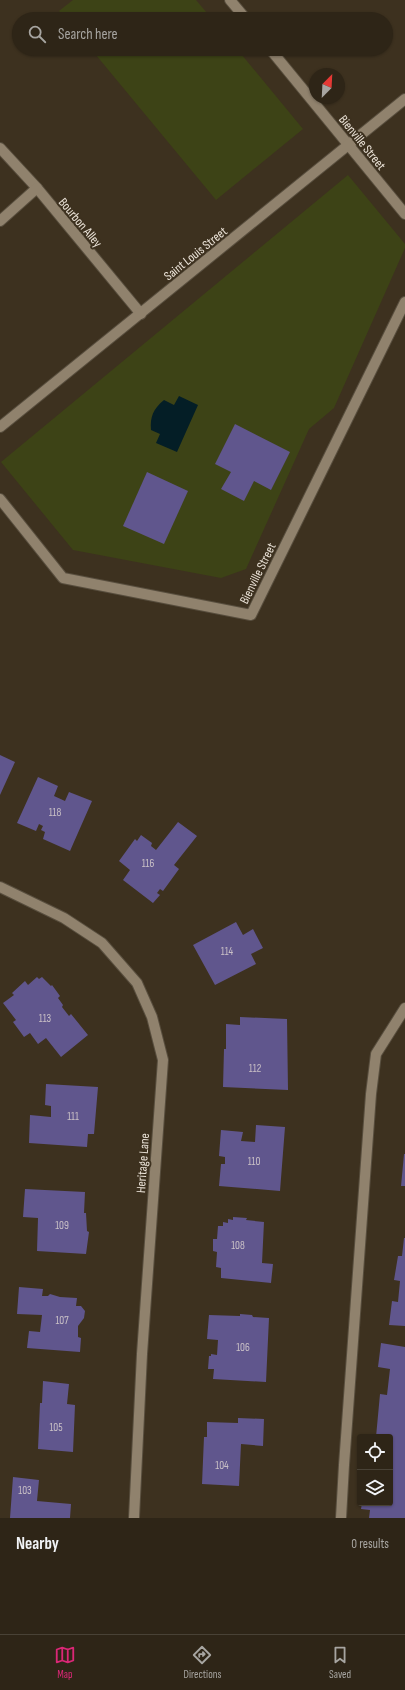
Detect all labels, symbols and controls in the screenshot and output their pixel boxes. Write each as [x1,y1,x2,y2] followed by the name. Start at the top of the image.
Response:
[12,12,393,56] search box
[26,23,48,45] icon: search
[58,25,118,44] text: Search here
[309,68,345,104] north arrow
[335,112,389,173] street label: Bienville Street
[55,195,105,251] street label: Bourbon Alley
[161,223,231,284] street label: Saint Louis Street
[236,540,280,607] street label: Bienville Street
[49,806,61,819] house number: 118
[142,857,154,870] house number: 116
[221,945,234,958] house number: 114
[39,1012,52,1025] house number: 113
[249,1062,262,1075] house number: 112
[67,1110,79,1123] house number: 111
[133,1133,153,1194] street label: Heritage Lane
[248,1155,260,1168] house number: 110
[55,1219,69,1232] house number: 109
[231,1239,245,1252] house number: 108
[55,1314,69,1327] house number: 107
[236,1341,250,1354] house number: 106
[49,1421,63,1434] house number: 105
[357,1434,393,1506] map controls
[357,1434,393,1470] button: locate
[215,1459,229,1472] house number: 104
[357,1470,393,1506] button: layers
[18,1484,32,1497] house number: 103
[16,1534,59,1554] text: Nearby
[351,1536,389,1552] text: 0 results
[54,1644,76,1681] tab: Map
[184,1644,221,1681] tab: Directions
[329,1644,351,1681] tab: Saved

